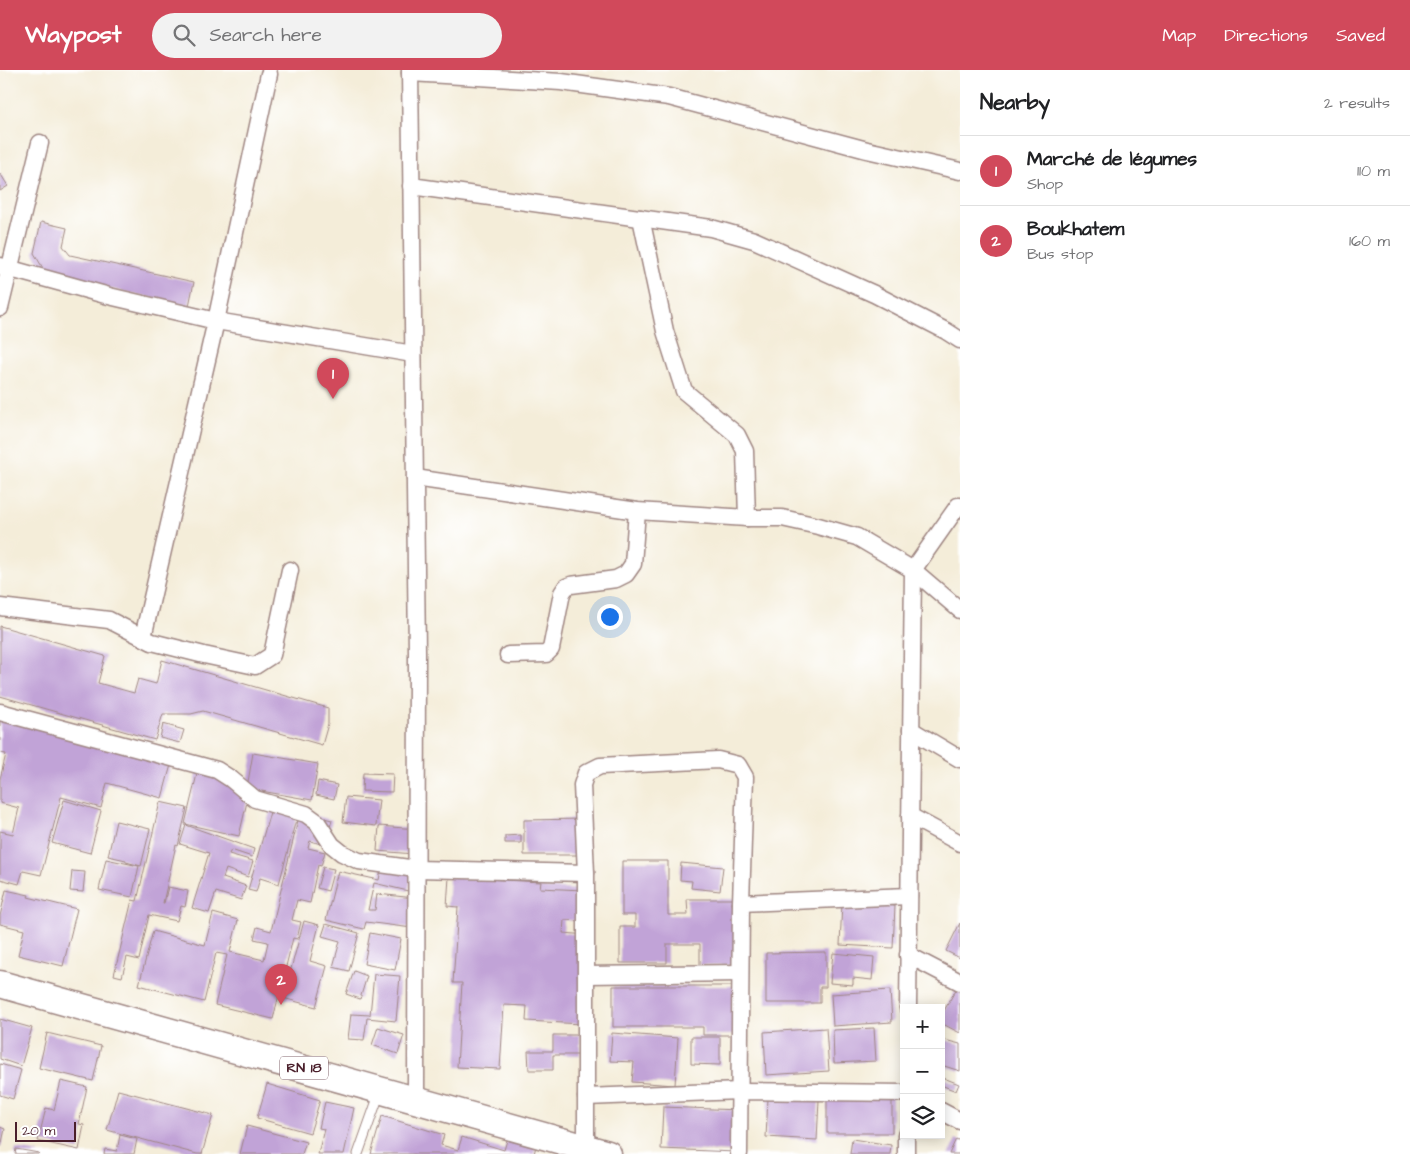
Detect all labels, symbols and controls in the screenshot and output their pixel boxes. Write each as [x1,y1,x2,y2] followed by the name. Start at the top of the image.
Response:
[152,13,502,58] search box
[25,18,122,52] text: Waypost
[170,21,198,49] icon: search
[210,22,322,49] text: Search here
[1162,23,1196,48] text: Map
[1224,23,1308,48] text: Directions
[1336,23,1385,48] text: Saved
[980,88,1050,117] text: Nearby
[1324,92,1390,114] text: 2 results
[1027,146,1197,173] text: Marché de légumes
[995,160,997,182] text: 1
[1357,160,1390,182] text: 110 m
[1027,173,1063,195] text: Shop
[1027,216,1124,243] text: Boukhatem
[991,230,1001,252] text: 2
[1349,230,1390,252] text: 160 m
[1027,243,1093,265] text: Bus stop
[317,358,349,399] pin: 1
[597,604,623,630] your location
[265,964,297,1005] pin: 2
[900,1004,945,1139] map controls
[900,1004,945,1049] button: +
[900,1049,945,1094] button: −
[280,1056,328,1080] road number: RN 18
[900,1094,945,1139] button: layers
[15,1119,76,1142] scale bar
[22,1121,55,1141] text: 20 m

